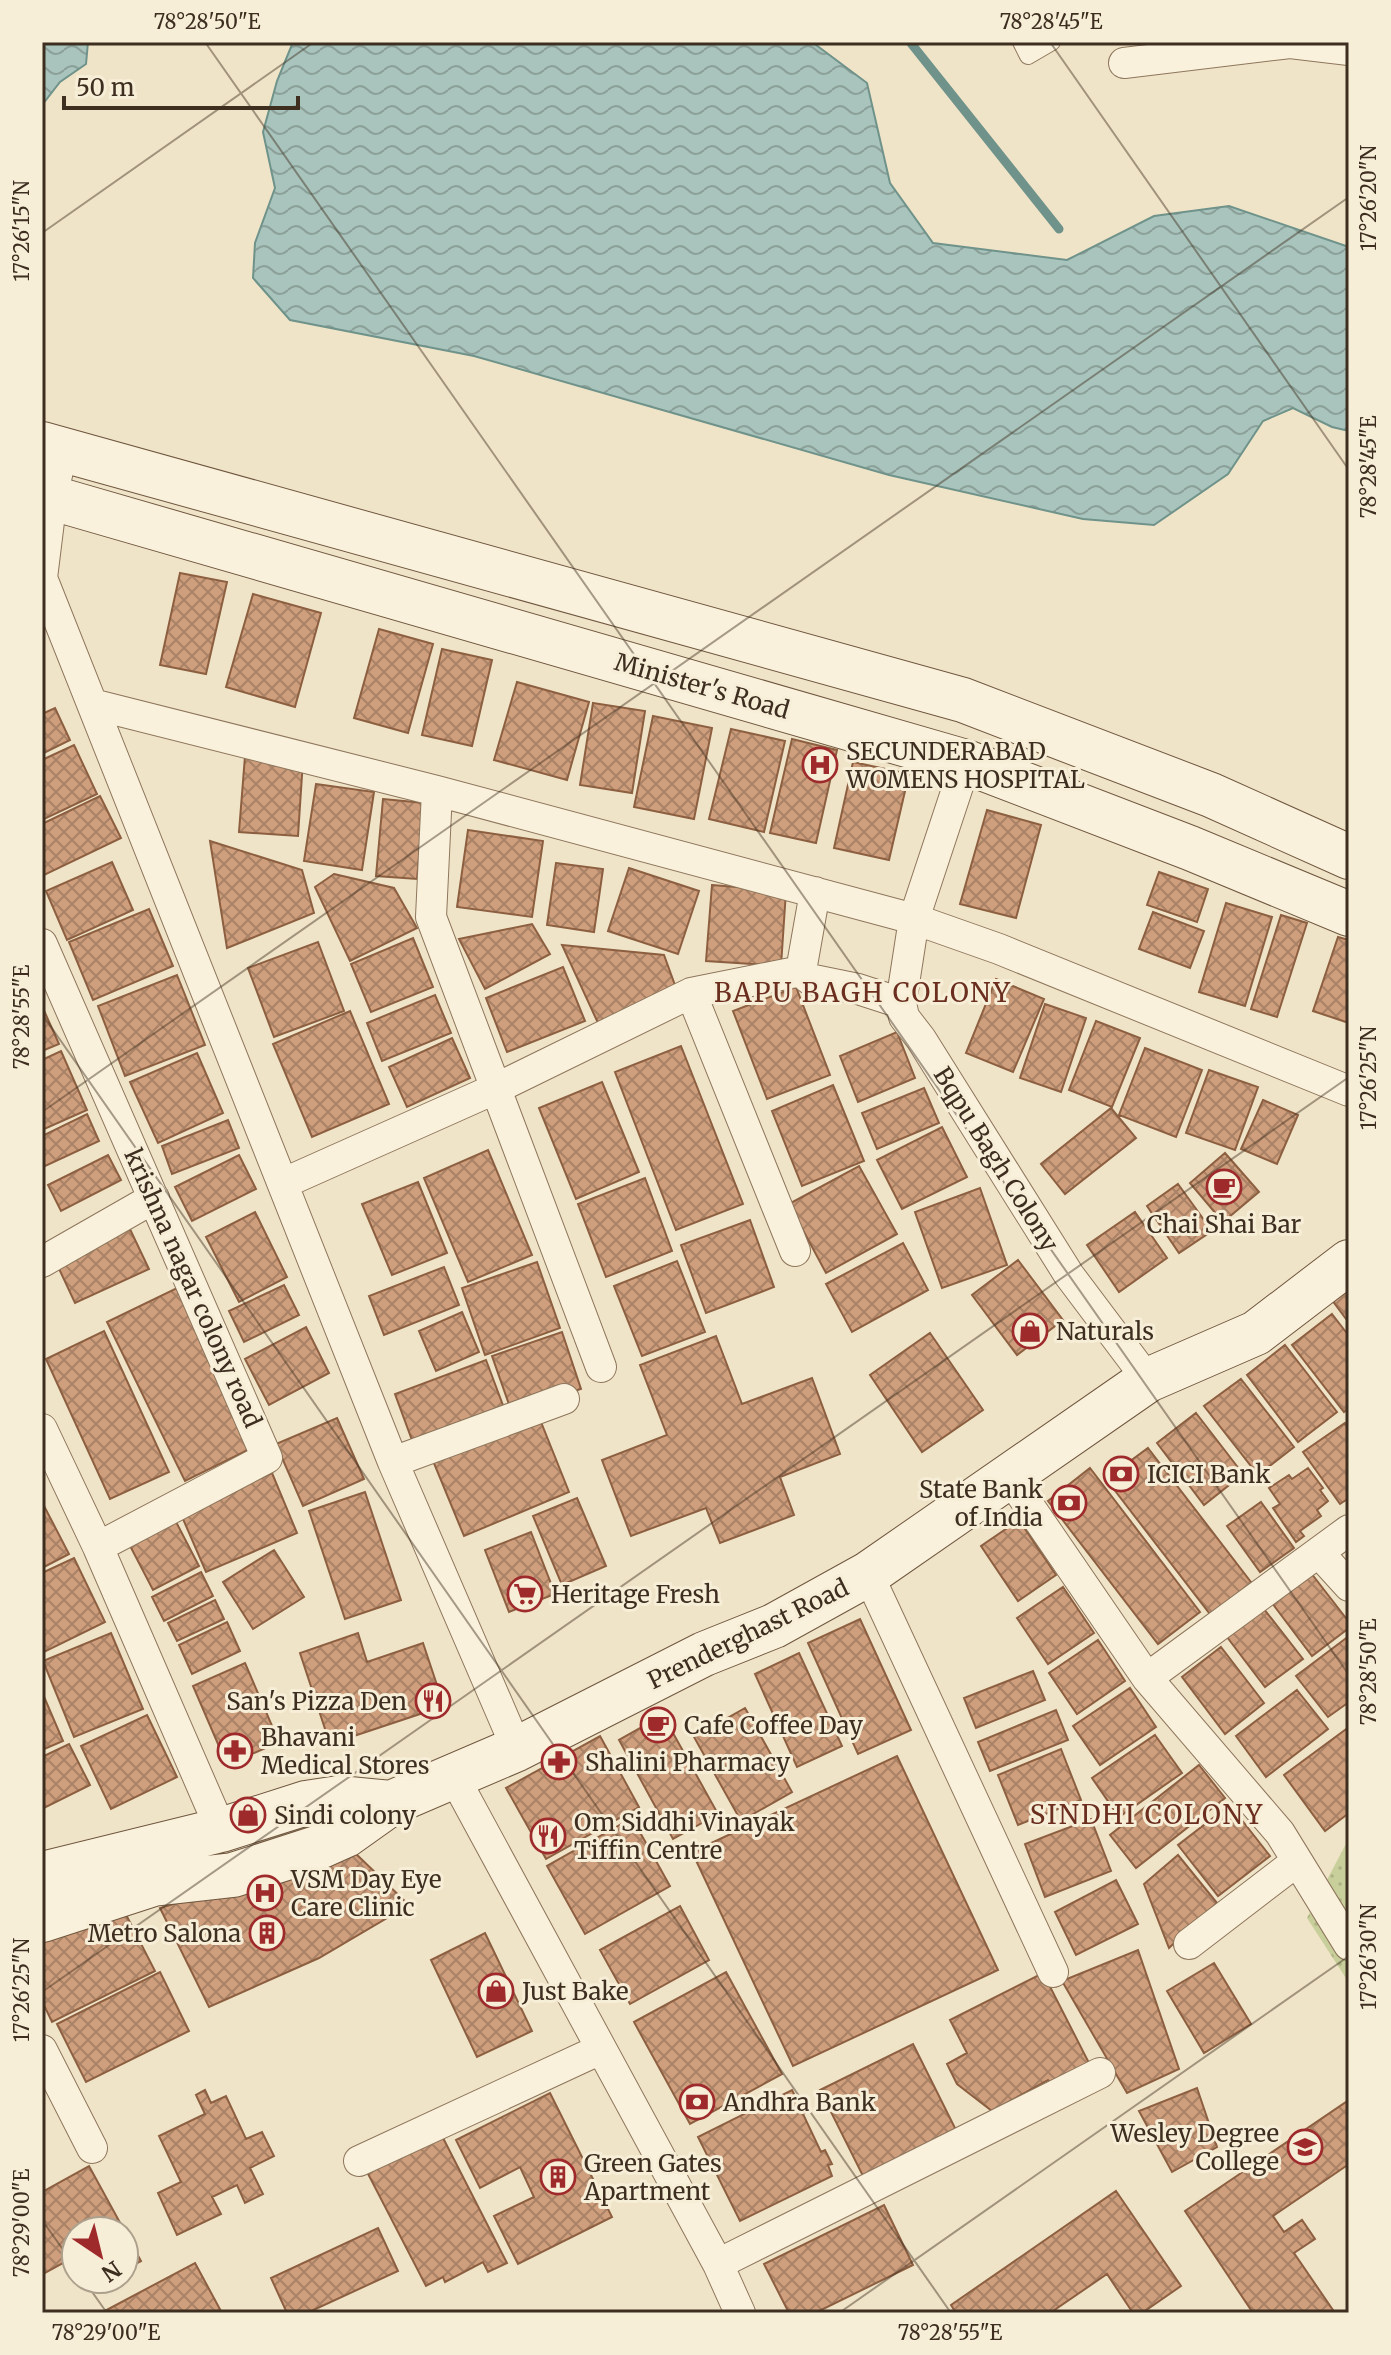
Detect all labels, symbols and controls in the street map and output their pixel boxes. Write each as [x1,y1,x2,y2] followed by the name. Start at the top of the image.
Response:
[154,9,261,34] text: 78°28'50"E
[1000,9,1103,34] text: 78°28'45"E
[64,60,298,110] scale bar
[76,72,135,103] text: 50 m
[1356,144,1381,251] text: 17°26'20"N
[9,180,34,282] text: 17°26'15"N
[1356,415,1381,518] text: 78°28'45"E
[611,646,793,726] street label: Minister's Road
[845,736,1085,795] place label: SECUNDERABAD WOMENS HOSPITAL
[801,746,839,784] hospital icon: SECUNDERABAD WOMENS HOSPITAL
[9,965,34,1069] text: 78°28'55"E
[714,976,1012,1009] district label: BAPU BAGH COLONY
[1356,1025,1381,1130] text: 17°26'25"N
[927,1061,1065,1257] street label: Bqpu Bagh Colony
[117,1144,269,1432] street label: krishna nagar colony road
[1205,1168,1243,1206] cafe icon: Chai Shai Bar
[1147,1209,1302,1240] place label: Chai Shai Bar
[1011,1312,1049,1350] shop icon: Naturals
[1056,1316,1154,1347] place label: Naturals
[1102,1455,1140,1493] bank icon: ICICI Bank
[1147,1459,1271,1490] place label: ICICI Bank
[919,1474,1044,1533] place label: State Bank of India
[1050,1484,1088,1522] bank icon: State Bank of India
[643,1572,853,1696] street label: Prenderghast Road
[506,1575,544,1613] supermarket icon: Heritage Fresh
[551,1579,720,1610] place label: Heritage Fresh
[1356,1618,1381,1725] text: 78°28'50"E
[414,1682,452,1720] restaurant icon: San's Pizza Den
[226,1686,407,1717] place label: San's Pizza Den
[639,1706,677,1744] cafe icon: Cafe Coffee Day
[684,1710,863,1741] place label: Cafe Coffee Day
[261,1722,429,1781] place label: Bhavani Medical Stores
[216,1732,254,1770] pharmacy icon: Bhavani Medical Stores
[540,1743,578,1781] pharmacy icon: Shalini Pharmacy
[585,1747,790,1778] place label: Shalini Pharmacy
[229,1796,267,1834] shop icon: Sindi colony
[1030,1798,1264,1831] district label: SINDHI COLONY
[274,1800,416,1831] place label: Sindi colony
[574,1807,795,1866] place label: Om Siddhi Vinayak Tiffin Centre
[529,1817,567,1855] restaurant icon: Om Siddhi Vinayak Tiffin Centre
[290,1864,441,1923] place label: VSM Day Eye Care Clinic
[246,1874,284,1912] hospital icon: VSM Day Eye Care Clinic
[1356,1904,1381,2010] text: 17°26'30"N
[248,1914,286,1952] building icon: Metro Salona
[88,1918,241,1949] place label: Metro Salona
[9,1937,34,2042] text: 17°26'25"N
[477,1972,515,2010] shop icon: Just Bake
[521,1976,629,2007] place label: Just Bake
[678,2083,716,2121] bank icon: Andhra Bank
[722,2087,877,2118] place label: Andhra Bank
[1110,2118,1279,2177] place label: Wesley Degree College
[1286,2128,1324,2166] school or university icon: Wesley Degree College
[583,2148,722,2207] place label: Green Gates Apartment
[539,2158,577,2196] building icon: Green Gates Apartment
[9,2169,34,2277] text: 78°29'00"E
[60,2215,140,2295] north arrow
[96,2255,127,2288] text: N
[52,2320,160,2345] text: 78°29'00"E
[898,2320,1002,2345] text: 78°28'55"E

